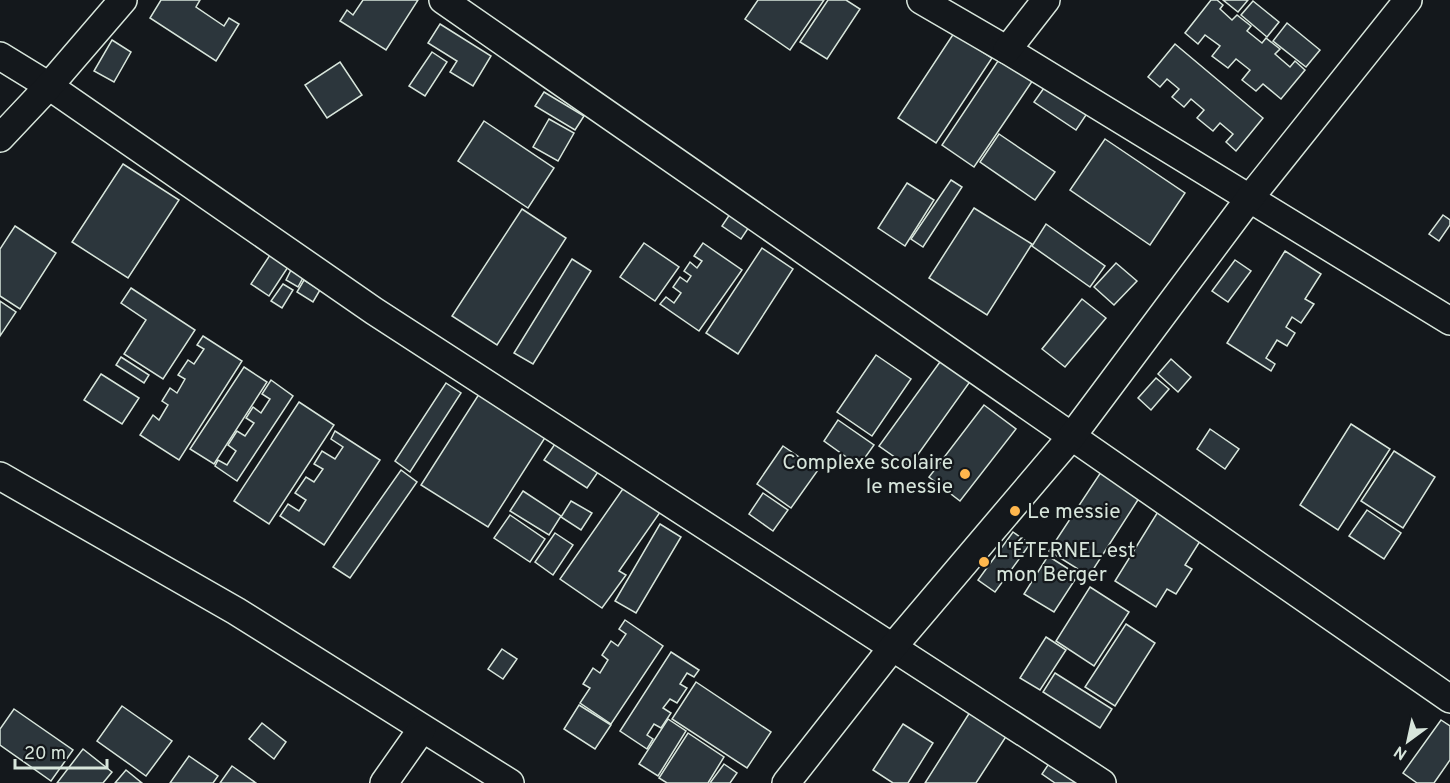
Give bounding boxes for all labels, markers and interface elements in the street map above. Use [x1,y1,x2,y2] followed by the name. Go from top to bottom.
[782,450,953,501] place label: Complexe scolaire le messie
[958,467,972,481] marker: Complexe scolaire le messie
[1027,499,1121,526] place label: Le messie
[1008,504,1022,518] marker: Le messie
[996,537,1136,589] place label: L'ÉTERNEL est mon Berger
[977,555,991,569] marker: L'ÉTERNEL est mon Berger
[1378,711,1438,771] north arrow
[15,732,106,770] scale bar
[1391,740,1411,763] text: N
[24,743,66,766] text: 20 m

